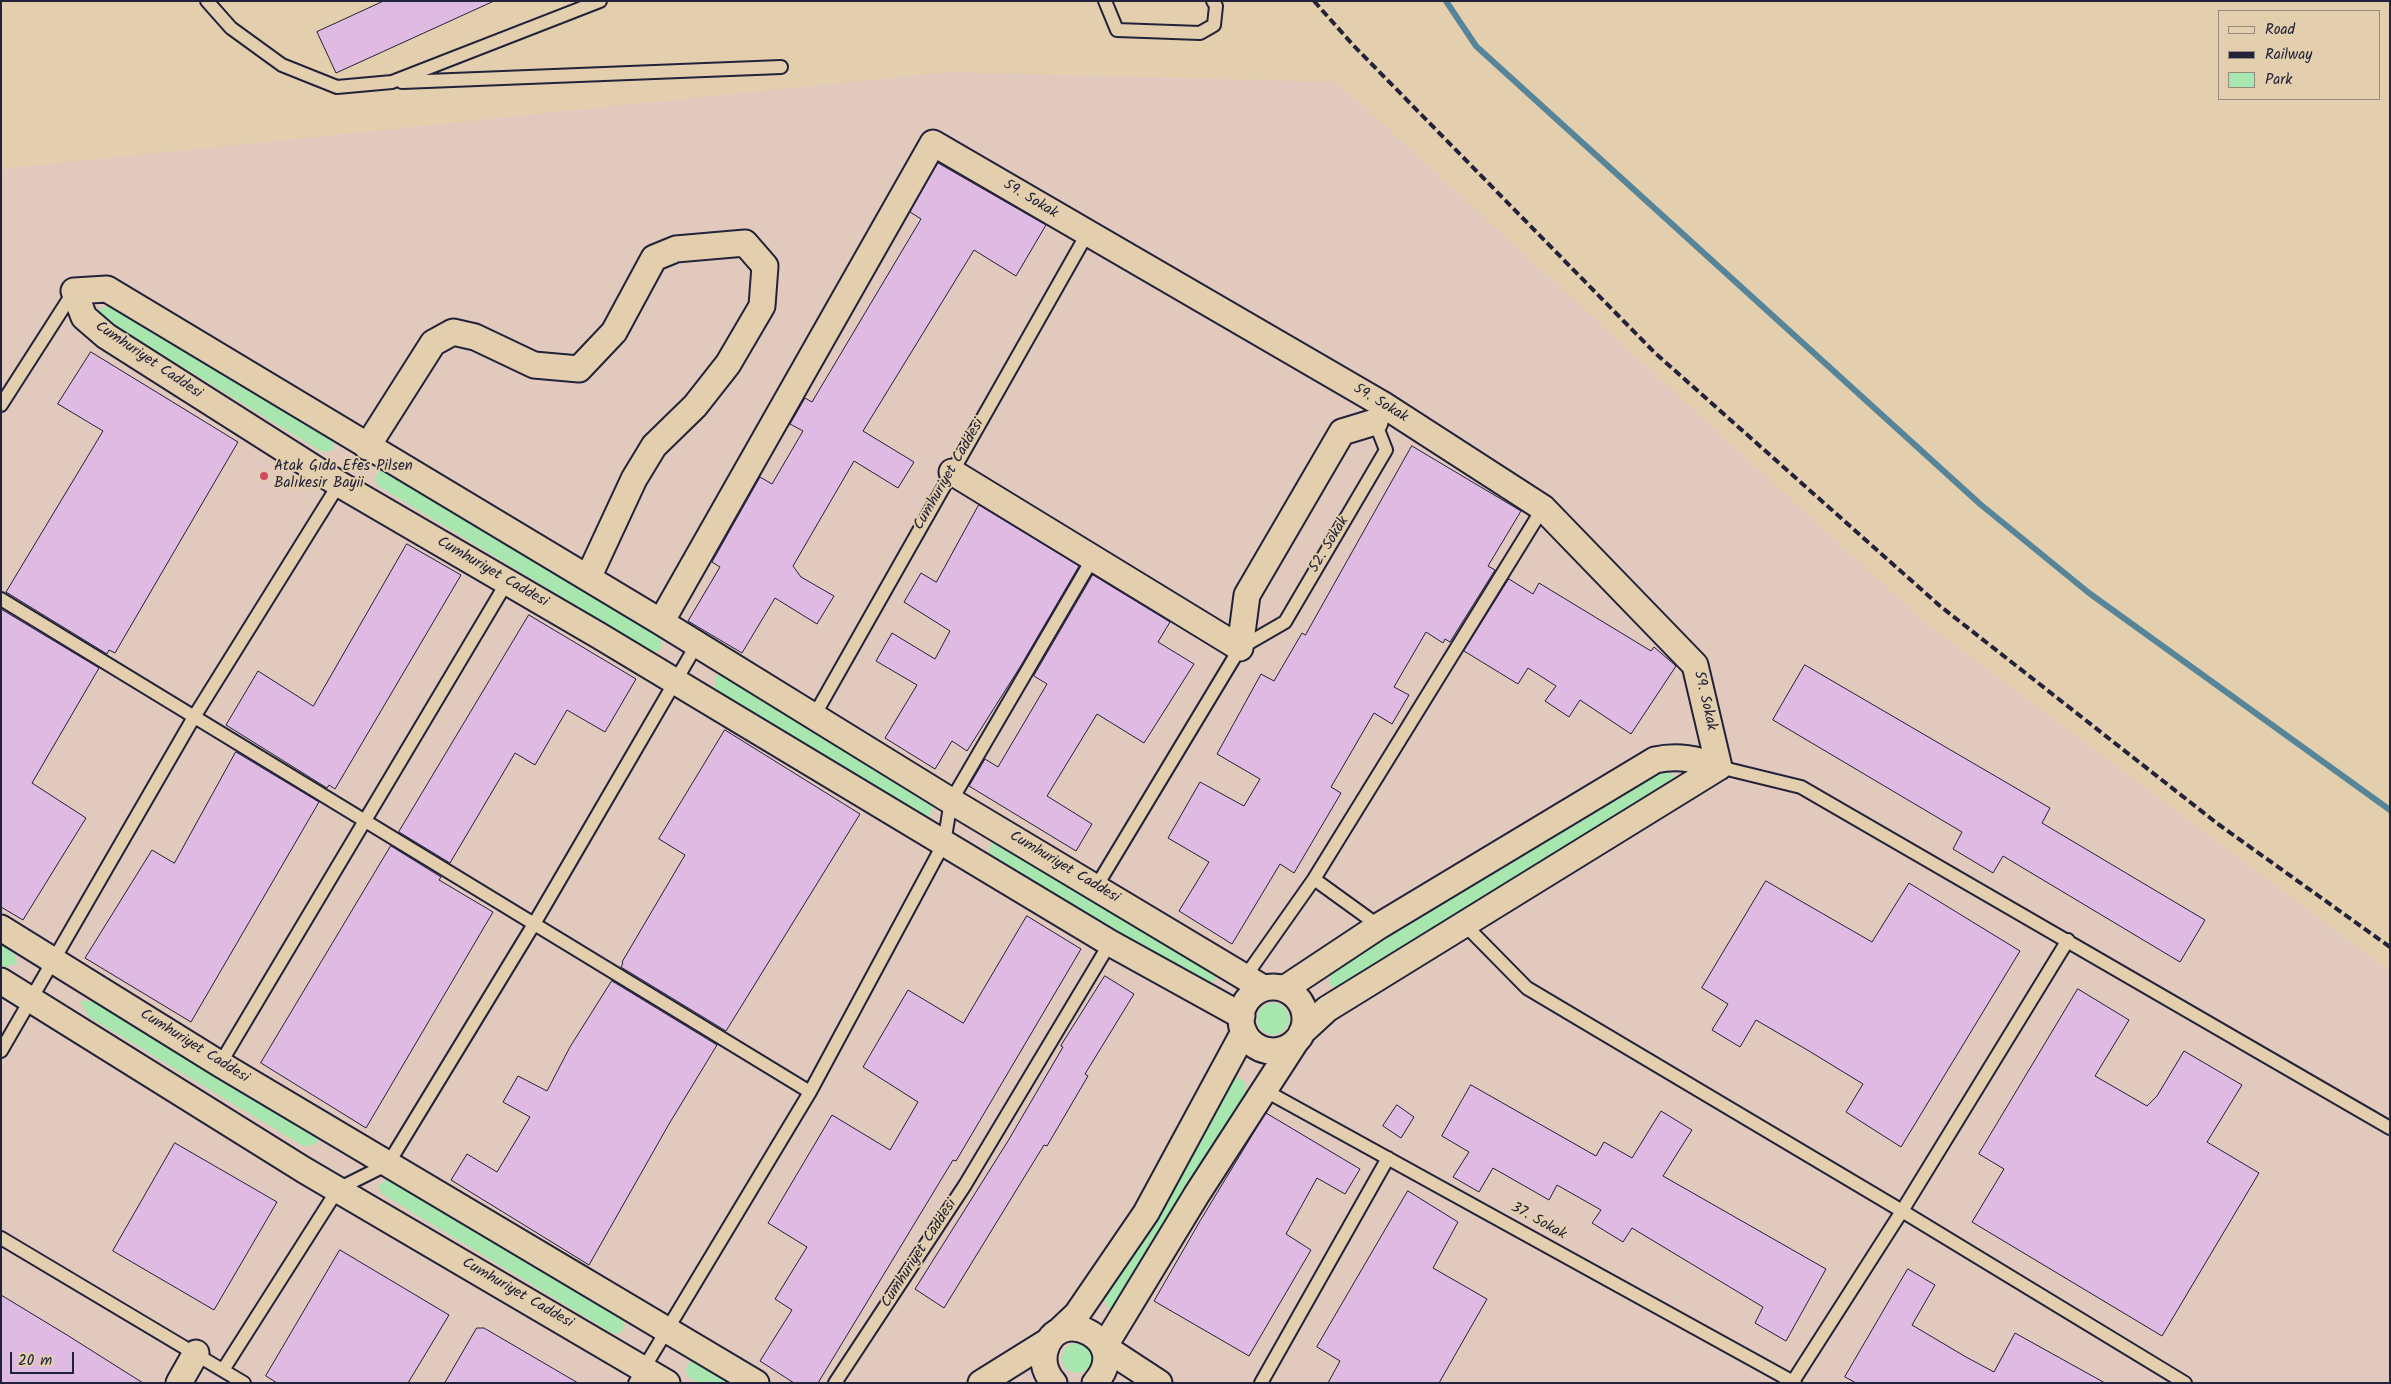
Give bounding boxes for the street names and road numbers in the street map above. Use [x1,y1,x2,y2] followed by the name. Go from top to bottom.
[999,177,1061,223] street label: 59. Sokak
[91,319,205,403] street label: Cumhuriyet Caddesi
[1349,381,1411,427] street label: 59. Sokak
[911,416,989,534] street label: Cumhuriyet Caddesi
[1306,514,1354,576] street label: 52. Sokak
[433,534,551,612] street label: Cumhuriyet Caddesi
[1688,669,1720,733] street label: 59. Sokak
[1006,828,1122,908] street label: Cumhuriyet Caddesi
[136,1006,252,1088] street label: Cumhuriyet Caddesi
[878,1197,962,1311] street label: Cumhuriyet Caddesi
[1507,1199,1569,1245] street label: 37. Sokak
[458,1255,576,1333] street label: Cumhuriyet Caddesi

